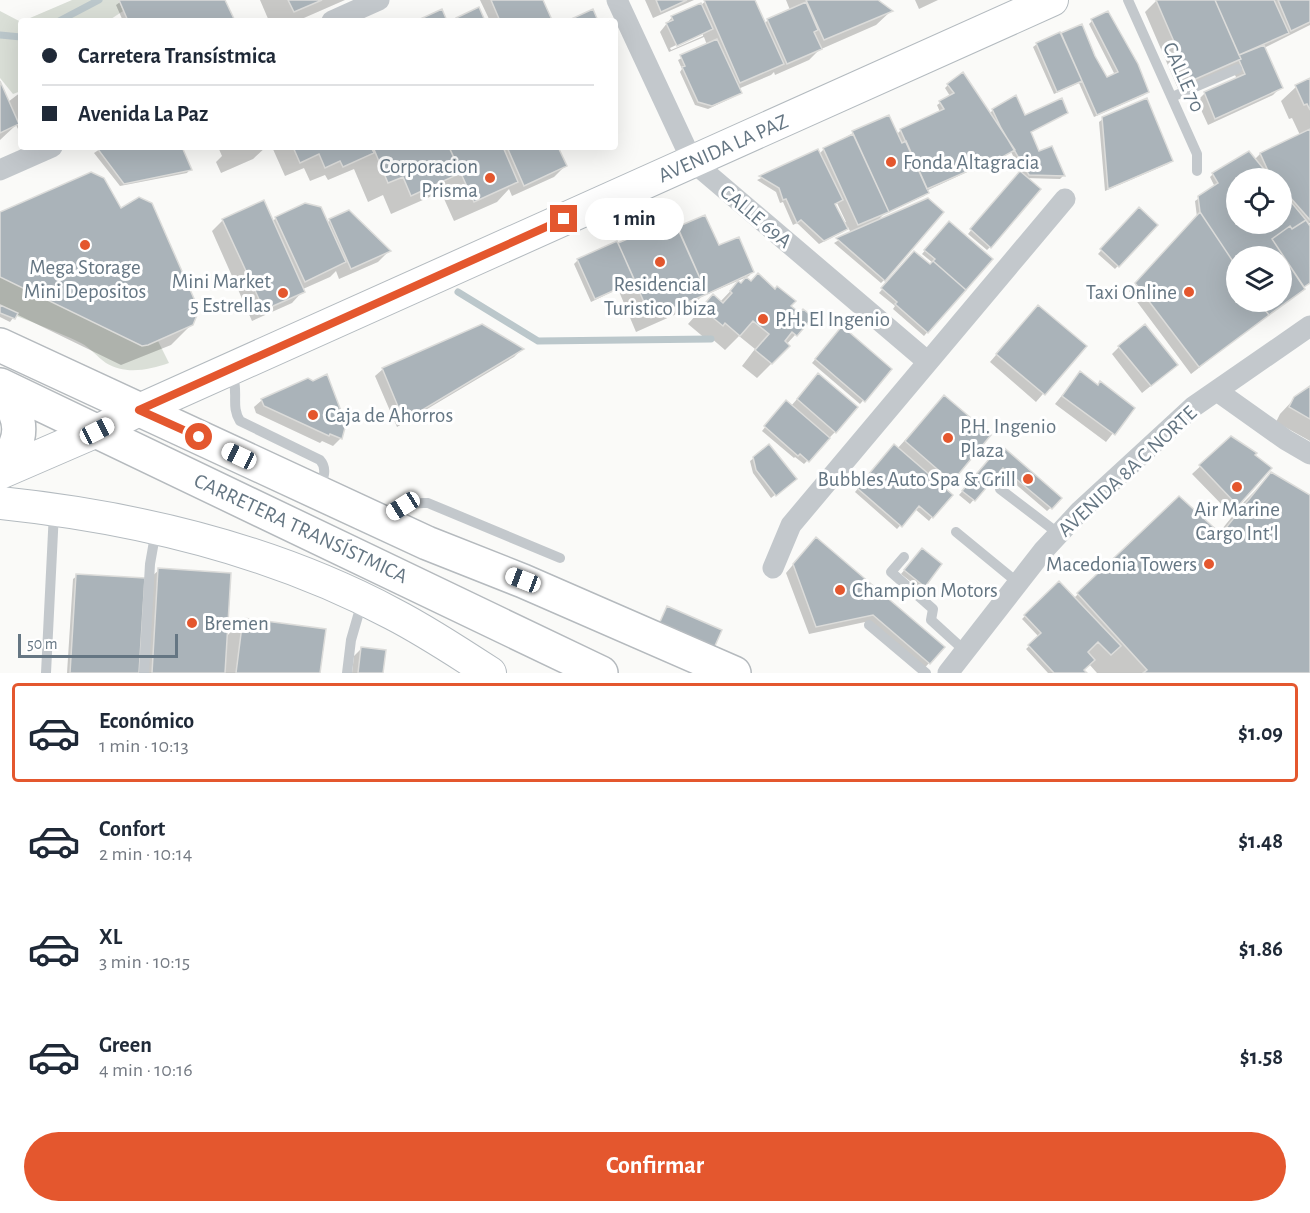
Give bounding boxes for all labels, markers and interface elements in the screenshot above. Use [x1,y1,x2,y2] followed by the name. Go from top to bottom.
[1159,39,1208,115] street label: CALLE 70
[78,45,276,67] text: Carretera Transístmica
[78,103,208,125] text: Avenida La Paz
[655,110,791,187] street label: AVENIDA LA PAZ
[903,152,1040,173] place label: Fonda Altagracia
[884,155,898,169] marker: Fonda Altagracia
[379,156,478,201] place label: Corporacion Prisma
[1226,168,1292,312] map controls
[1226,168,1292,234] button: locate
[483,171,497,185] marker: Corporacion Prisma
[716,181,795,252] street label: CALLE 69A
[585,198,684,240] callout: 1 min
[550,205,577,232] route end
[613,209,656,229] text: 1 min
[78,238,92,252] marker: Mega Storage Mini Depositos
[1226,246,1292,312] button: layers
[653,255,667,269] marker: Residencial Turistico Ibiza
[24,257,146,302] place label: Mega Storage Mini Depositos
[172,271,271,316] place label: Mini Market 5 Estrellas
[604,274,716,319] place label: Residencial Turistico Ibiza
[1086,282,1177,303] place label: Taxi Online
[1182,285,1196,299] marker: Taxi Online
[276,286,290,300] marker: Mini Market 5 Estrellas
[775,309,890,330] place label: P.H. El Ingenio
[756,312,770,326] marker: P.H. El Ingenio
[1054,402,1201,541] street label: AVENIDA 8A C NORTE
[325,405,453,426] place label: Caja de Ahorros
[306,408,320,422] marker: Caja de Ahorros
[77,415,117,447] car
[960,416,1056,461] place label: P.H. Ingenio Plaza
[185,423,212,450] route start
[941,431,955,445] marker: P.H. Ingenio Plaza
[219,440,259,472] car
[191,468,412,587] street label: CARRETERA TRANSÍSTMICA
[817,469,1016,490] place label: Bubbles Auto Spa & Grill
[1021,472,1035,486] marker: Bubbles Auto Spa & Grill
[1230,480,1244,494] marker: Air Marine Cargo Int'l
[383,489,423,523] car
[1194,499,1280,544] place label: Air Marine Cargo Int'l
[1046,554,1197,575] place label: Macedonia Towers
[1202,557,1216,571] marker: Macedonia Towers
[503,565,543,595] car
[852,580,998,601] place label: Champion Motors
[833,583,847,597] marker: Champion Motors
[204,613,269,634] place label: Bremen
[185,616,199,630] marker: Bremen
[18,631,178,658] scale bar
[27,636,58,652] text: 50 m
[27,706,81,760] icon: car
[99,710,194,732] text: Económico
[1238,722,1283,744] text: $1.09
[99,736,189,756] text: 1 min · 10:13
[27,814,81,868] icon: car
[99,818,165,840] text: Confort
[1238,830,1283,852] text: $1.48
[99,844,192,864] text: 2 min · 10:14
[27,922,81,976] icon: car
[99,926,122,948] text: XL
[1239,938,1283,960] text: $1.86
[99,952,190,972] text: 3 min · 10:15
[27,1030,81,1084] icon: car
[99,1034,152,1056] text: Green
[1240,1046,1283,1068] text: $1.58
[99,1060,193,1080] text: 4 min · 10:16
[24,1132,1286,1201] button: Confirmar

